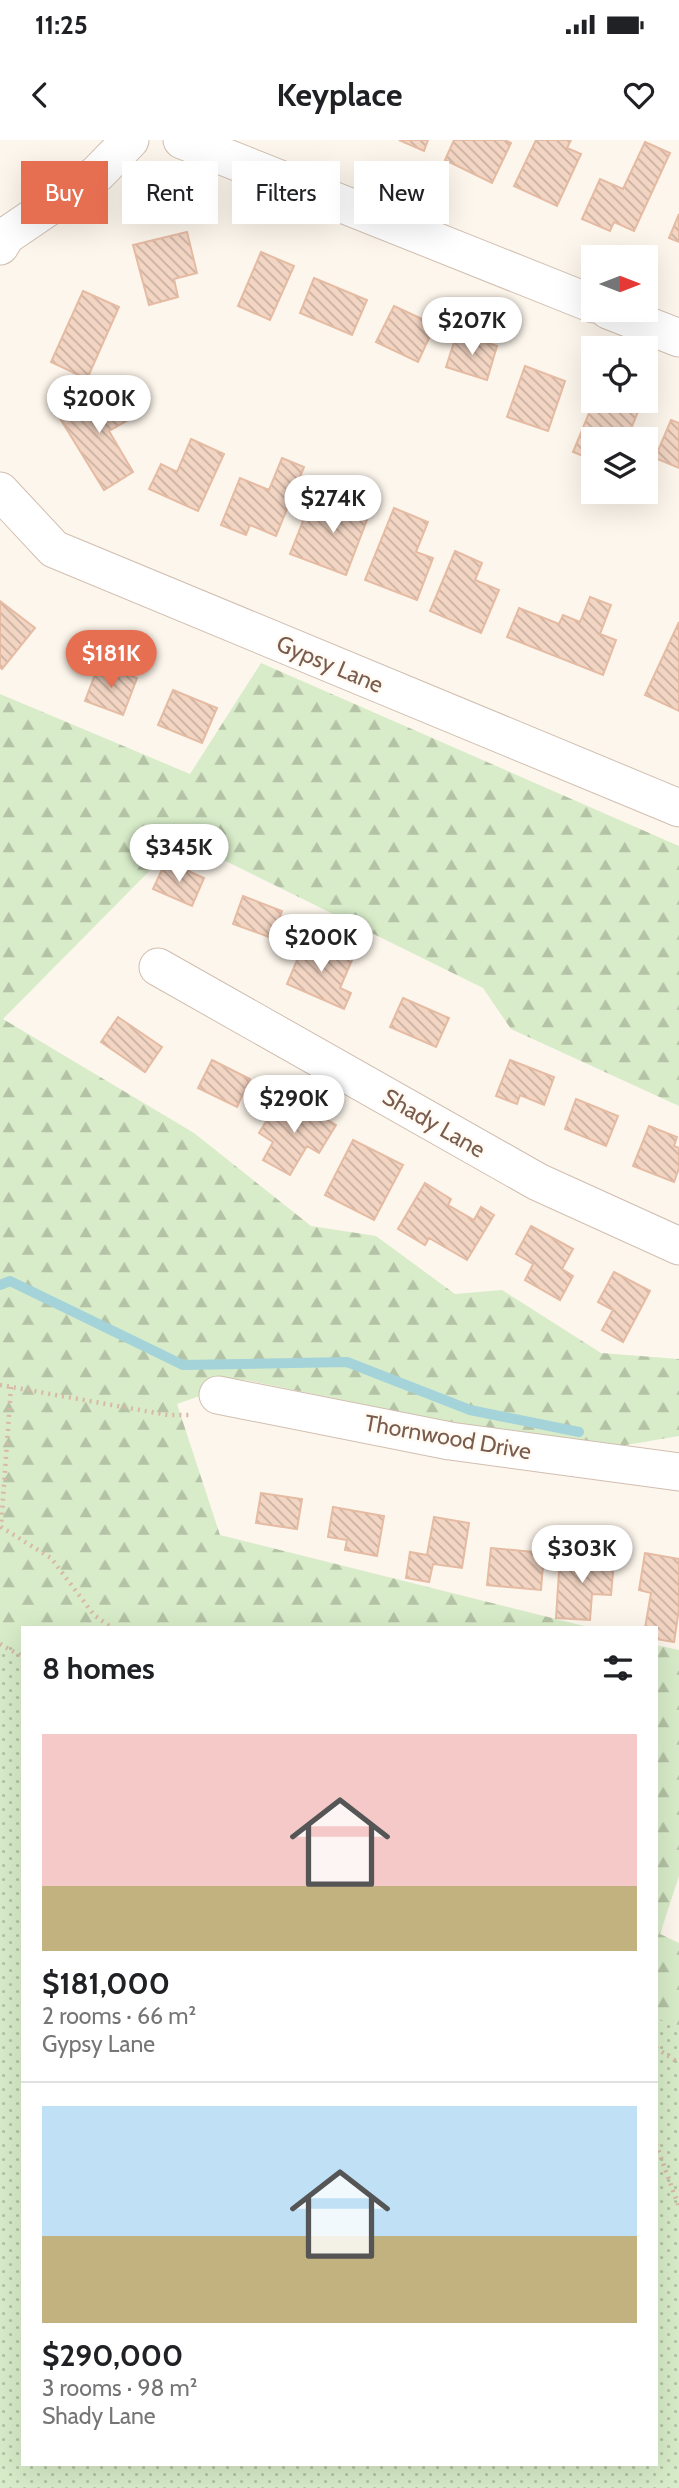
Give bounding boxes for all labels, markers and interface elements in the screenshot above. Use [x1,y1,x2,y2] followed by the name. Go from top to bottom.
[35,9,88,41] text: 11:25
[277,75,402,114] text: Keyplace
[21,76,59,114] icon: back
[620,76,658,114] icon: heart
[21,161,108,224] chip: Buy
[122,161,218,224] chip: Rent
[232,161,340,224] chip: Filters
[354,161,449,224] chip: New
[581,245,658,322] north arrow
[581,245,658,504] map controls
[423,298,521,357] pin: $207K
[438,306,506,334] text: $207K
[581,336,658,413] button: locate
[50,376,148,435] pin: $200K
[63,384,135,412] text: $200K
[581,427,658,504] button: layers
[284,476,382,535] pin: $274K
[300,484,366,512] text: $274K
[272,629,388,699] street label: Gypsy Lane
[62,630,160,690] pin: $181K
[82,639,140,667] text: $181K
[130,824,228,884] pin: $345K
[146,833,212,861] text: $345K
[272,914,370,974] pin: $200K
[285,923,357,951] text: $200K
[245,1076,343,1135] pin: $290K
[378,1082,490,1164] street label: Shady Lane
[259,1084,329,1112] text: $290K
[363,1409,534,1465] street label: Thornwood Drive
[533,1526,631,1585] pin: $303K
[548,1534,616,1562] text: $303K
[599,1649,637,1687] icon: filters
[42,1650,155,1687] text: 8 homes
[277,1779,403,1905] icon: home
[42,1965,170,2002] text: $181,000
[42,2002,196,2030] text: 2 rooms · 66 m²
[42,2030,155,2058] text: Gypsy Lane
[277,2151,403,2277] icon: home
[42,2337,183,2374] text: $290,000
[42,2374,197,2402] text: 3 rooms · 98 m²
[42,2402,156,2430] text: Shady Lane

